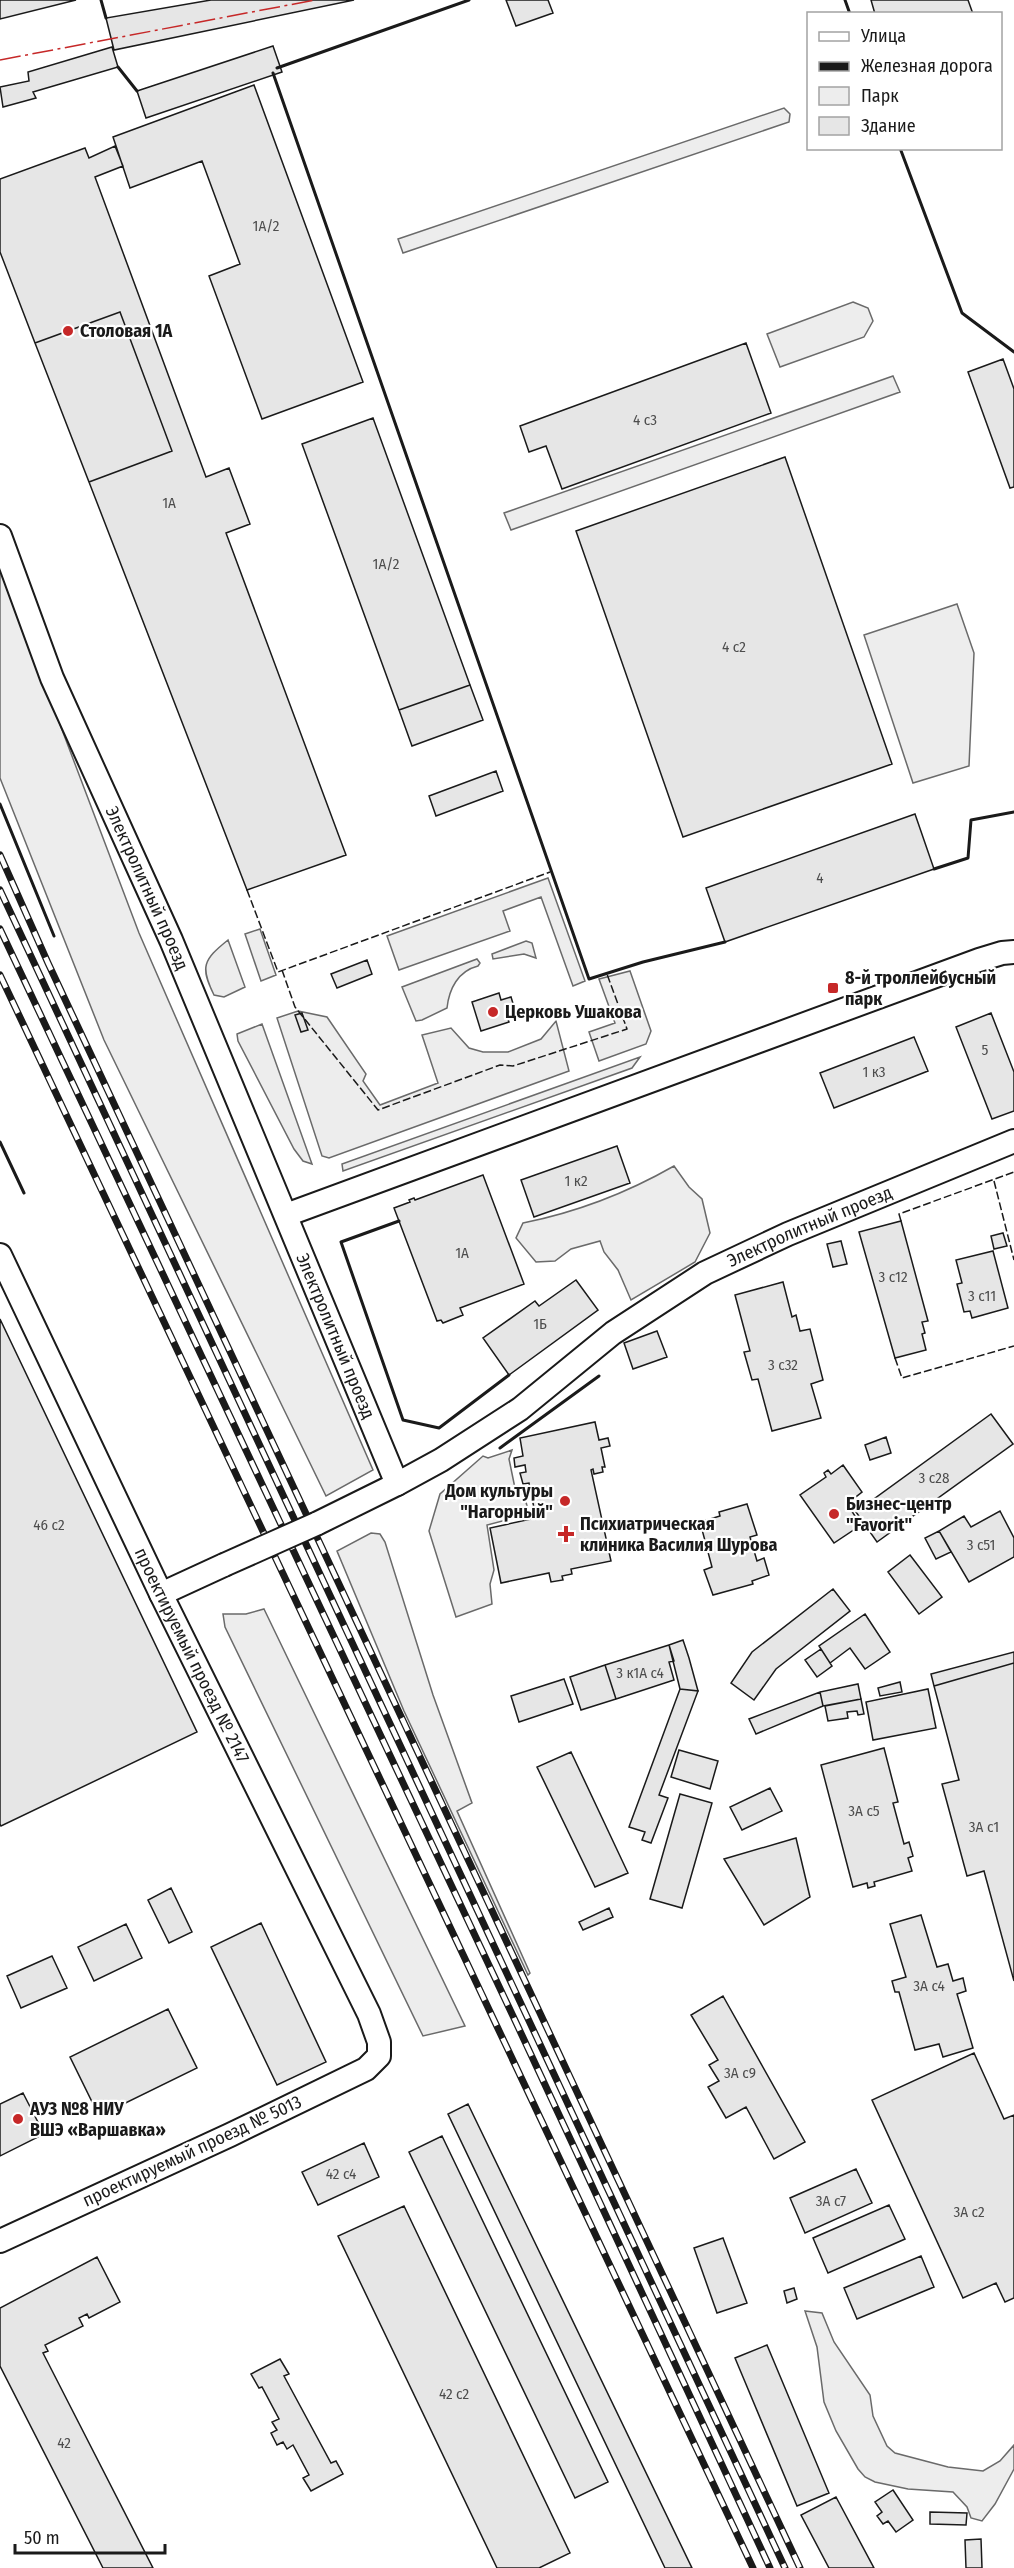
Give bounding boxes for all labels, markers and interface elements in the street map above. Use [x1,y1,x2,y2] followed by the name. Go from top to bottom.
[807,12,1002,150] legend
[860,25,906,47] text: Улица
[861,55,993,77] text: Железная дорога
[861,85,899,107] text: Парк
[861,115,916,137] text: Здание
[253,217,280,235] house number: 1А/2
[80,320,173,342] place label: Столовая 1А
[61,324,75,338] marker: Столовая 1А
[633,411,657,429] house number: 4 с3
[162,494,176,512] house number: 1А
[373,555,400,573] house number: 1А/2
[722,638,746,656] house number: 4 с2
[101,803,193,973] street label: Электролитный проезд
[816,869,824,887] house number: 4
[845,967,996,1010] place label: 8-й троллейбусный парк
[826,981,840,995] marker: 8-й троллейбусный парк
[505,1001,642,1023] place label: Церковь Ушакова
[486,1005,500,1019] marker: Церковь Ушакова
[982,1041,989,1059] house number: 5
[862,1063,886,1081] house number: 1 к3
[564,1172,588,1190] house number: 1 к2
[724,1181,895,1272] street label: Электролитный проезд
[455,1244,469,1262] house number: 1А
[291,1250,380,1422] street label: Электролитный проезд
[879,1268,908,1286] house number: 3 с12
[968,1287,996,1305] house number: 3 с11
[533,1315,547,1333] house number: 1Б
[768,1356,798,1374] house number: 3 с32
[919,1469,949,1487] house number: 3 с28
[444,1480,553,1523] place label: Дом культуры "Нагорный"
[846,1493,952,1536] place label: Бизнес-центр "Favorit"
[558,1494,572,1508] marker: Дом культуры "Нагорный"
[827,1507,841,1521] marker: Бизнес-центр "Favorit"
[580,1513,777,1556] place label: Психиатрическая клиника Василия Шурова
[33,1516,65,1534] house number: 46 с2
[557,1525,575,1543] marker: Психиатрическая клиника Василия Шурова
[967,1536,995,1554] house number: 3 с51
[130,1544,254,1767] street label: проектируемый проезд № 2147
[616,1664,664,1682] house number: 3 к1А с4
[848,1802,880,1820] house number: 3А с5
[969,1818,999,1836] house number: 3А с1
[913,1977,945,1995] house number: 3А с4
[724,2064,756,2082] house number: 3А с9
[79,2091,305,2211] street label: проектируемый проезд № 5013
[29,2098,166,2141] place label: АУЗ №8 НИУ ВШЭ «Варшавка»
[11,2112,25,2126] marker: АУЗ №8 НИУ ВШЭ «Варшавка»
[326,2165,356,2183] house number: 42 с4
[816,2192,846,2210] house number: 3А с7
[953,2203,985,2221] house number: 3А с2
[439,2385,470,2403] house number: 42 с2
[57,2434,71,2452] house number: 42
[15,2517,165,2555] scale bar
[24,2527,60,2549] text: 50 m

